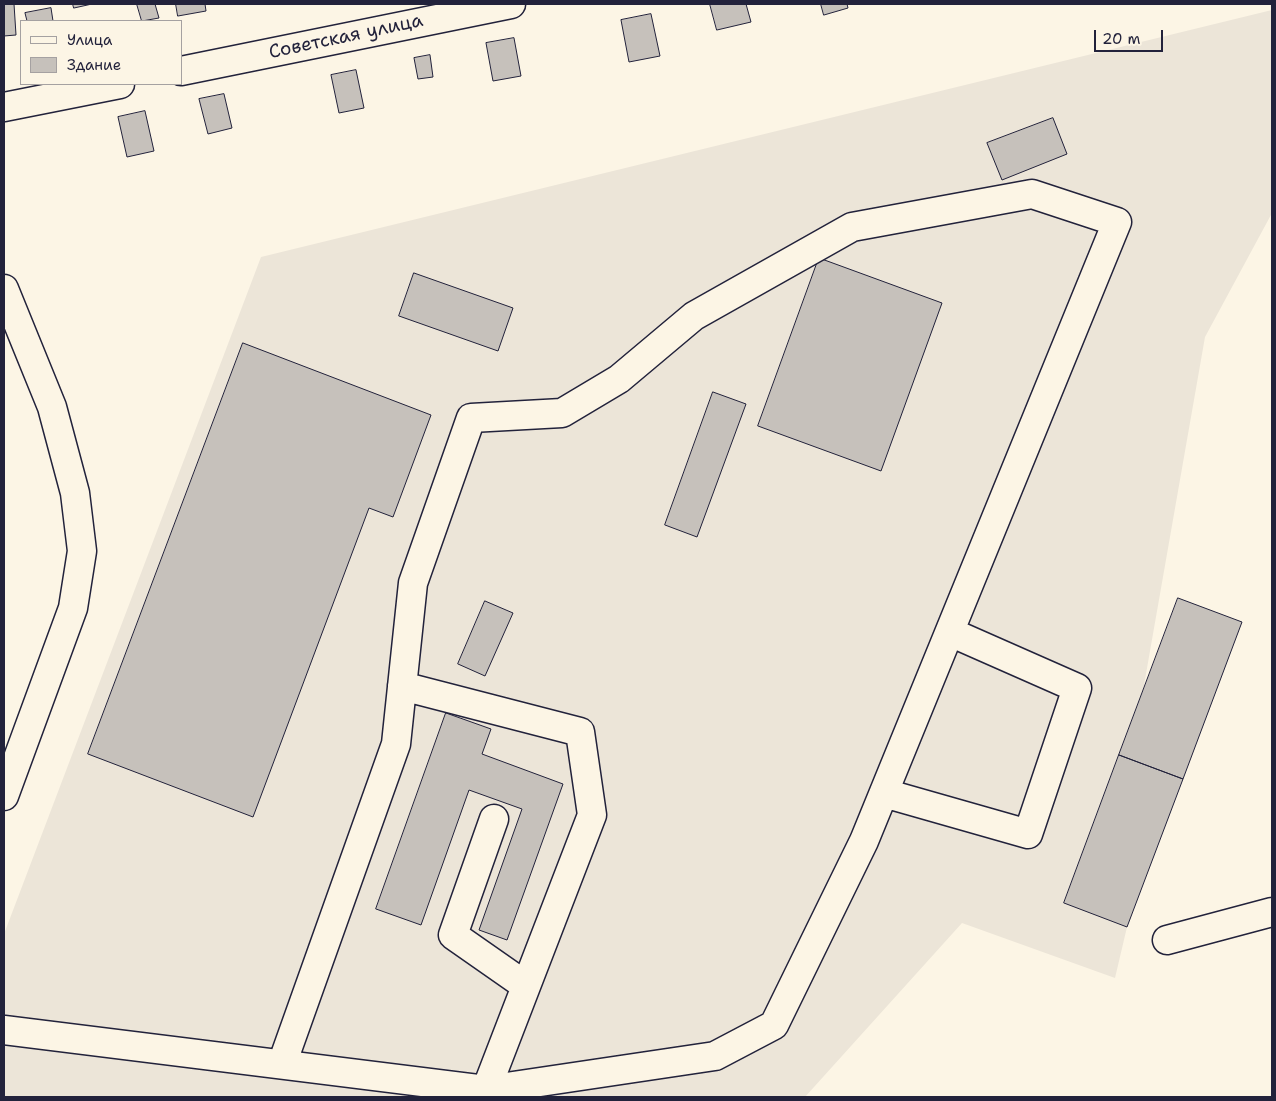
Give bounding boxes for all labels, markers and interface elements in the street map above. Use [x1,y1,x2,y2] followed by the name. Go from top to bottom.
[267,10,425,64] street label: Советская улица
[20,20,182,85] legend
[1096,20,1165,52] scale bar
[1102,29,1141,49] text: 20 m
[67,30,112,50] text: Улица
[67,55,121,75] text: Здание

